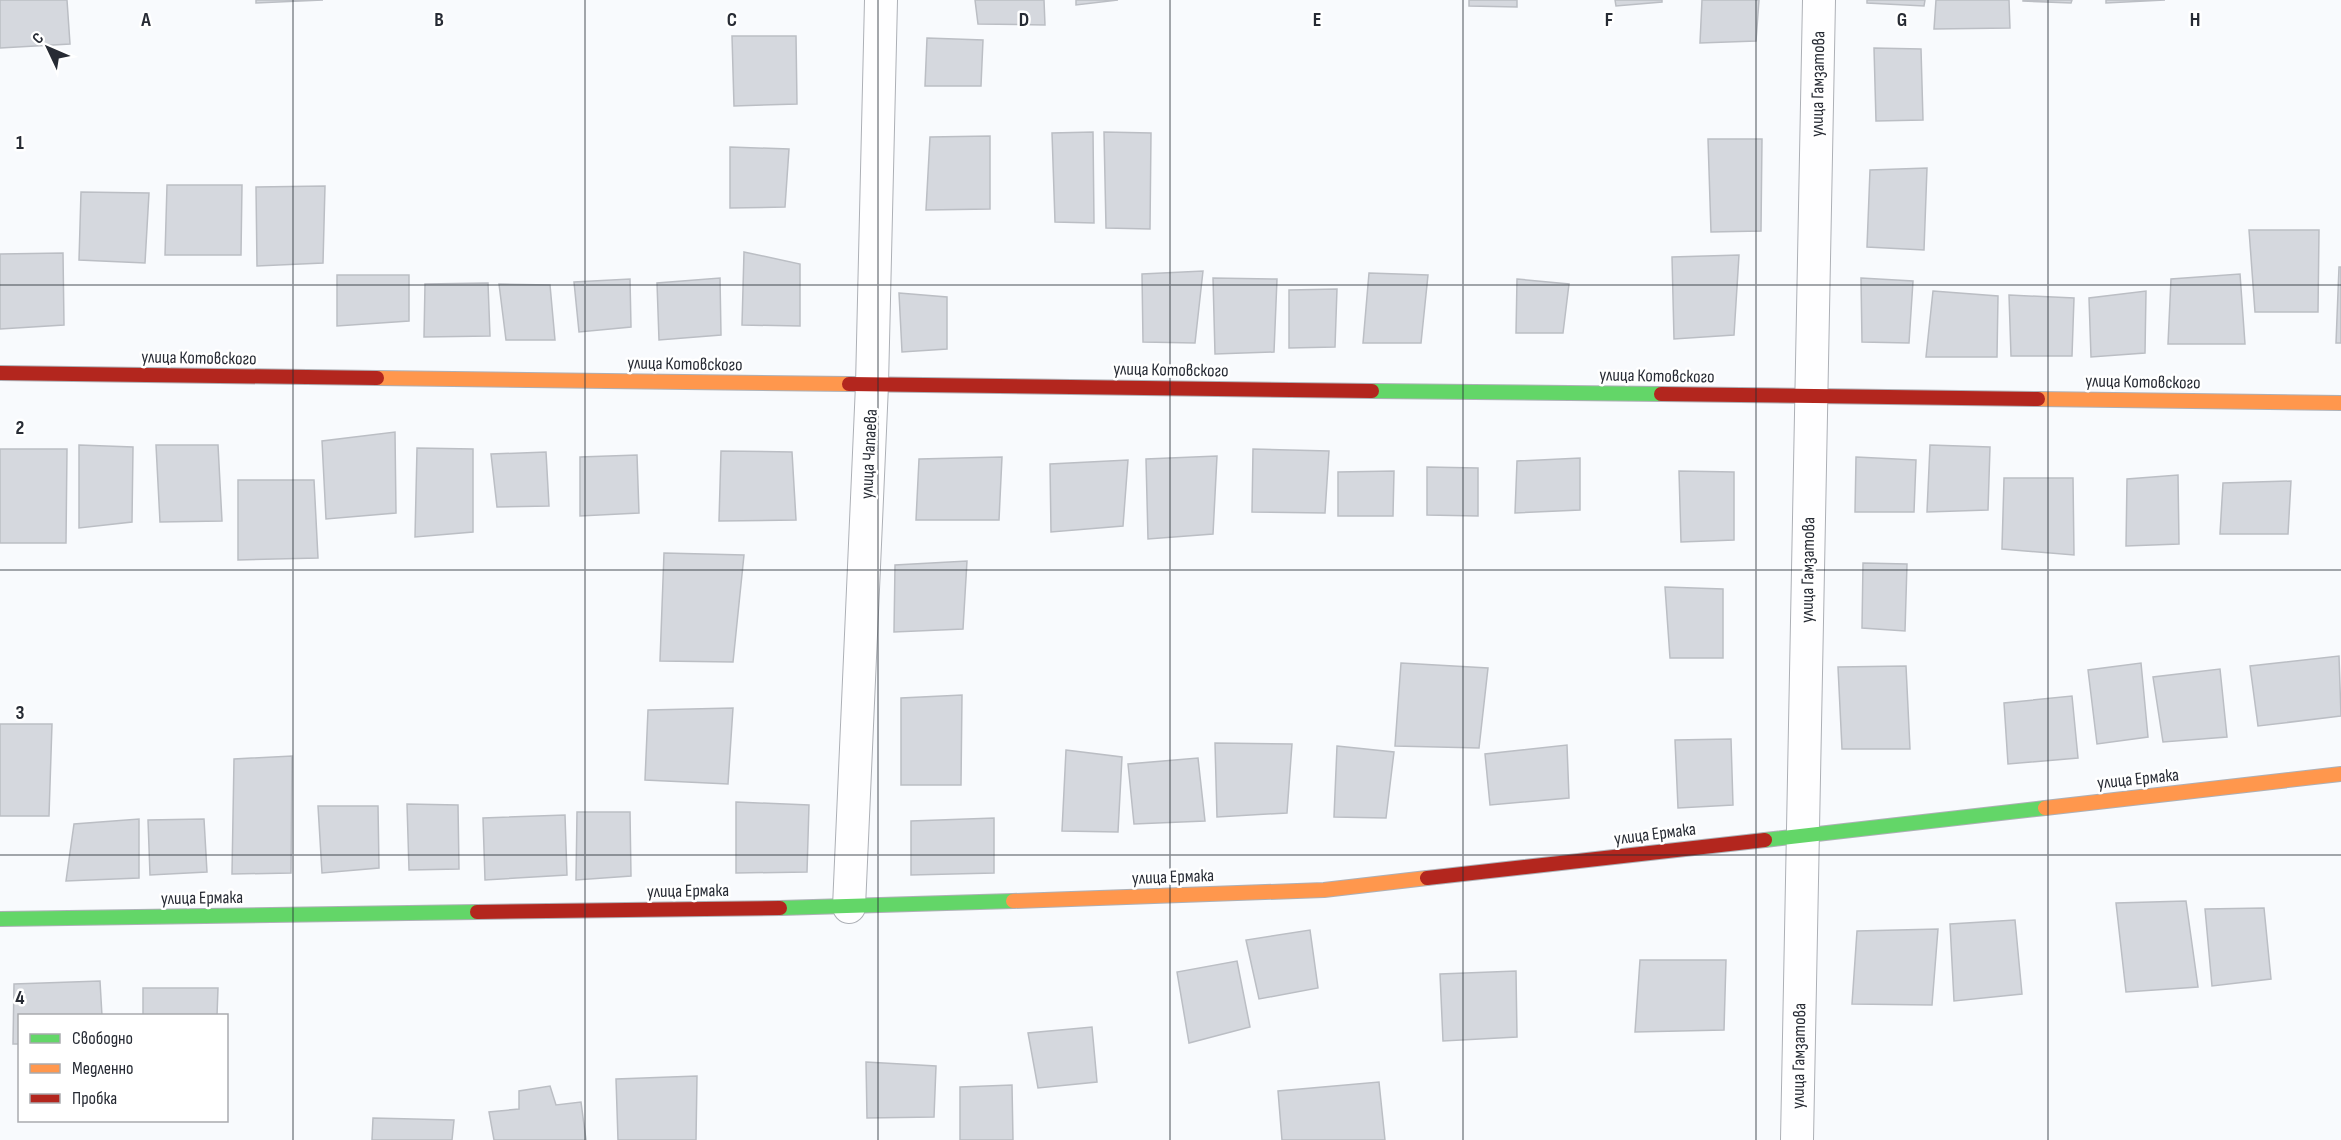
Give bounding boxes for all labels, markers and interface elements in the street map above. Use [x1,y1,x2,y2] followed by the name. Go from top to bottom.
[140,8,151,32] text: A
[434,8,444,32] text: B
[727,8,737,32] text: C
[1019,8,1029,32] text: D
[1313,8,1321,32] text: E
[1605,8,1613,32] text: F
[1897,8,1907,32] text: G
[2190,8,2200,32] text: H
[18,18,78,78] north arrow
[29,29,48,48] text: С
[1807,31,1829,137] street label: улица Гамзатова
[16,131,24,155] text: 1
[141,346,257,370] street label: улица Котовского
[627,352,743,376] street label: улица Котовского
[1113,358,1229,382] street label: улица Котовского
[1599,364,1715,388] street label: улица Котовского
[2085,370,2201,394] street label: улица Котовского
[856,408,882,499] street label: улица Чапаева
[16,416,24,440] text: 2
[1797,517,1819,623] street label: улица Гамзатова
[16,701,25,725] text: 3
[2096,764,2180,794] street label: улица Ермака
[1613,819,1697,849] street label: улица Ермака
[1132,865,1215,889] street label: улица Ермака
[647,880,729,902] street label: улица Ермака
[161,887,243,909] street label: улица Ермака
[15,986,25,1010] text: 4
[1788,1003,1810,1109] street label: улица Гамзатова
[18,1014,228,1122] legend
[72,1028,133,1049] text: Свободно
[72,1058,134,1079] text: Медленно
[72,1088,117,1109] text: Пробка

